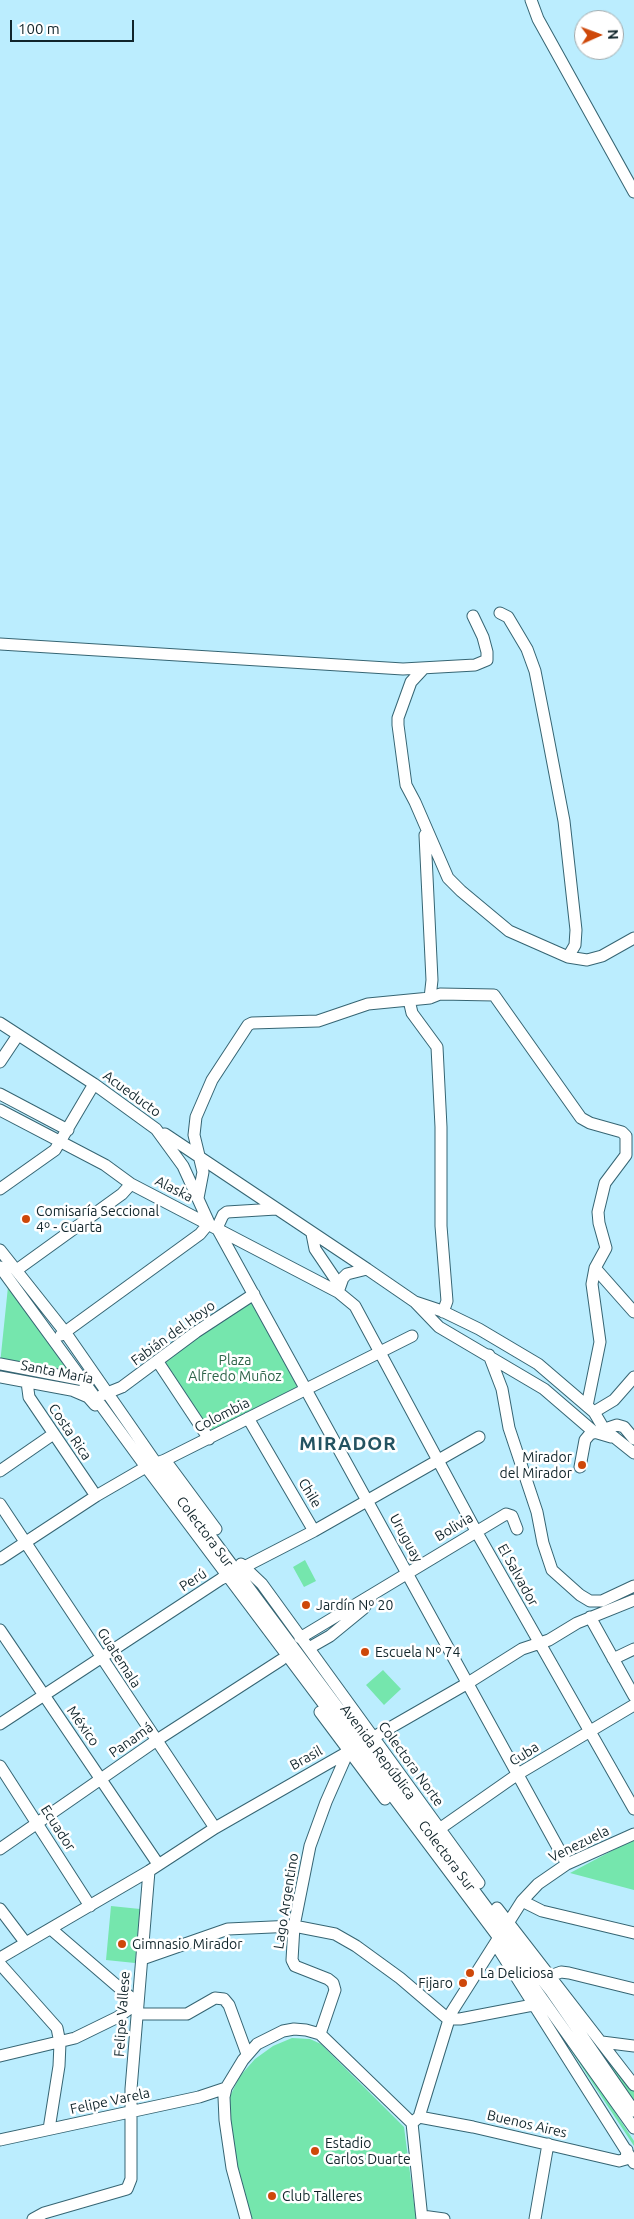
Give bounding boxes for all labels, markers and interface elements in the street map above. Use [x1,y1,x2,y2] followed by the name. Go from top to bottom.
[12,10,136,42] scale bar
[574,10,624,60] north arrow
[18,20,60,37] text: 100 m
[605,29,621,40] text: N
[100,1067,164,1121] street label: Acueducto
[152,1172,196,1206] street label: Alaska
[36,1203,159,1236] place label: Comisaría Seccional 4º - Cuarta
[20,1213,32,1225] marker: Comisaría Seccional 4º - Cuarta
[128,1297,218,1369] street label: Fabián del Hoyo
[188,1352,282,1384] park label: Plaza Alfredo Muñoz
[19,1357,95,1387] street label: Santa María
[192,1394,252,1436] street label: Colombia
[45,1401,95,1463] street label: Costa Rica
[298,1433,398,1455] district label: MIRADOR
[499,1449,572,1481] place label: Mirador del Mirador
[576,1459,588,1471] marker: Mirador del Mirador
[295,1475,325,1511] street label: Chile
[173,1493,237,1571] street label: Colectora Sur
[432,1509,476,1545] street label: Bolivia
[386,1511,426,1565] street label: Uruguay
[494,1541,542,1609] street label: El Salvador
[176,1565,210,1595] street label: Perú
[316,1597,393,1613] place label: Jardín Nº 20
[300,1599,312,1611] marker: Jardín Nº 20
[93,1625,145,1691] street label: Guatemala
[375,1644,460,1660] place label: Escuela Nº 74
[359,1646,371,1658] marker: Escuela Nº 74
[337,1701,419,1803] street label: Avenida República
[63,1703,103,1749] street label: México
[375,1718,447,1810] street label: Colectora Norte
[106,1719,156,1761] street label: Panamá
[506,1738,542,1770] street label: Cuba
[287,1742,325,1774] street label: Brasil
[37,1802,79,1854] street label: Ecuador
[415,1817,479,1895] street label: Colectora Sur
[546,1822,612,1866] street label: Venezuela
[270,1852,302,1950] street label: Lago Argentino
[132,1936,243,1952] place label: Gimnasio Mirador
[116,1938,128,1950] marker: Gimnasio Mirador
[480,1965,554,1981] place label: La Deliciosa
[464,1967,476,1979] marker: La Deliciosa
[111,1971,133,2057] street label: Felipe Vallese
[418,1975,453,1991] place label: Fijaro
[457,1977,469,1989] marker: Fijaro
[69,2084,151,2118] street label: Felipe Varela
[485,2107,569,2141] street label: Buenos Aires
[325,2135,411,2168] place label: Estadio Carlos Duarte
[309,2145,321,2157] marker: Estadio Carlos Duarte
[282,2188,362,2204] place label: Club Talleres
[266,2190,278,2202] marker: Club Talleres

